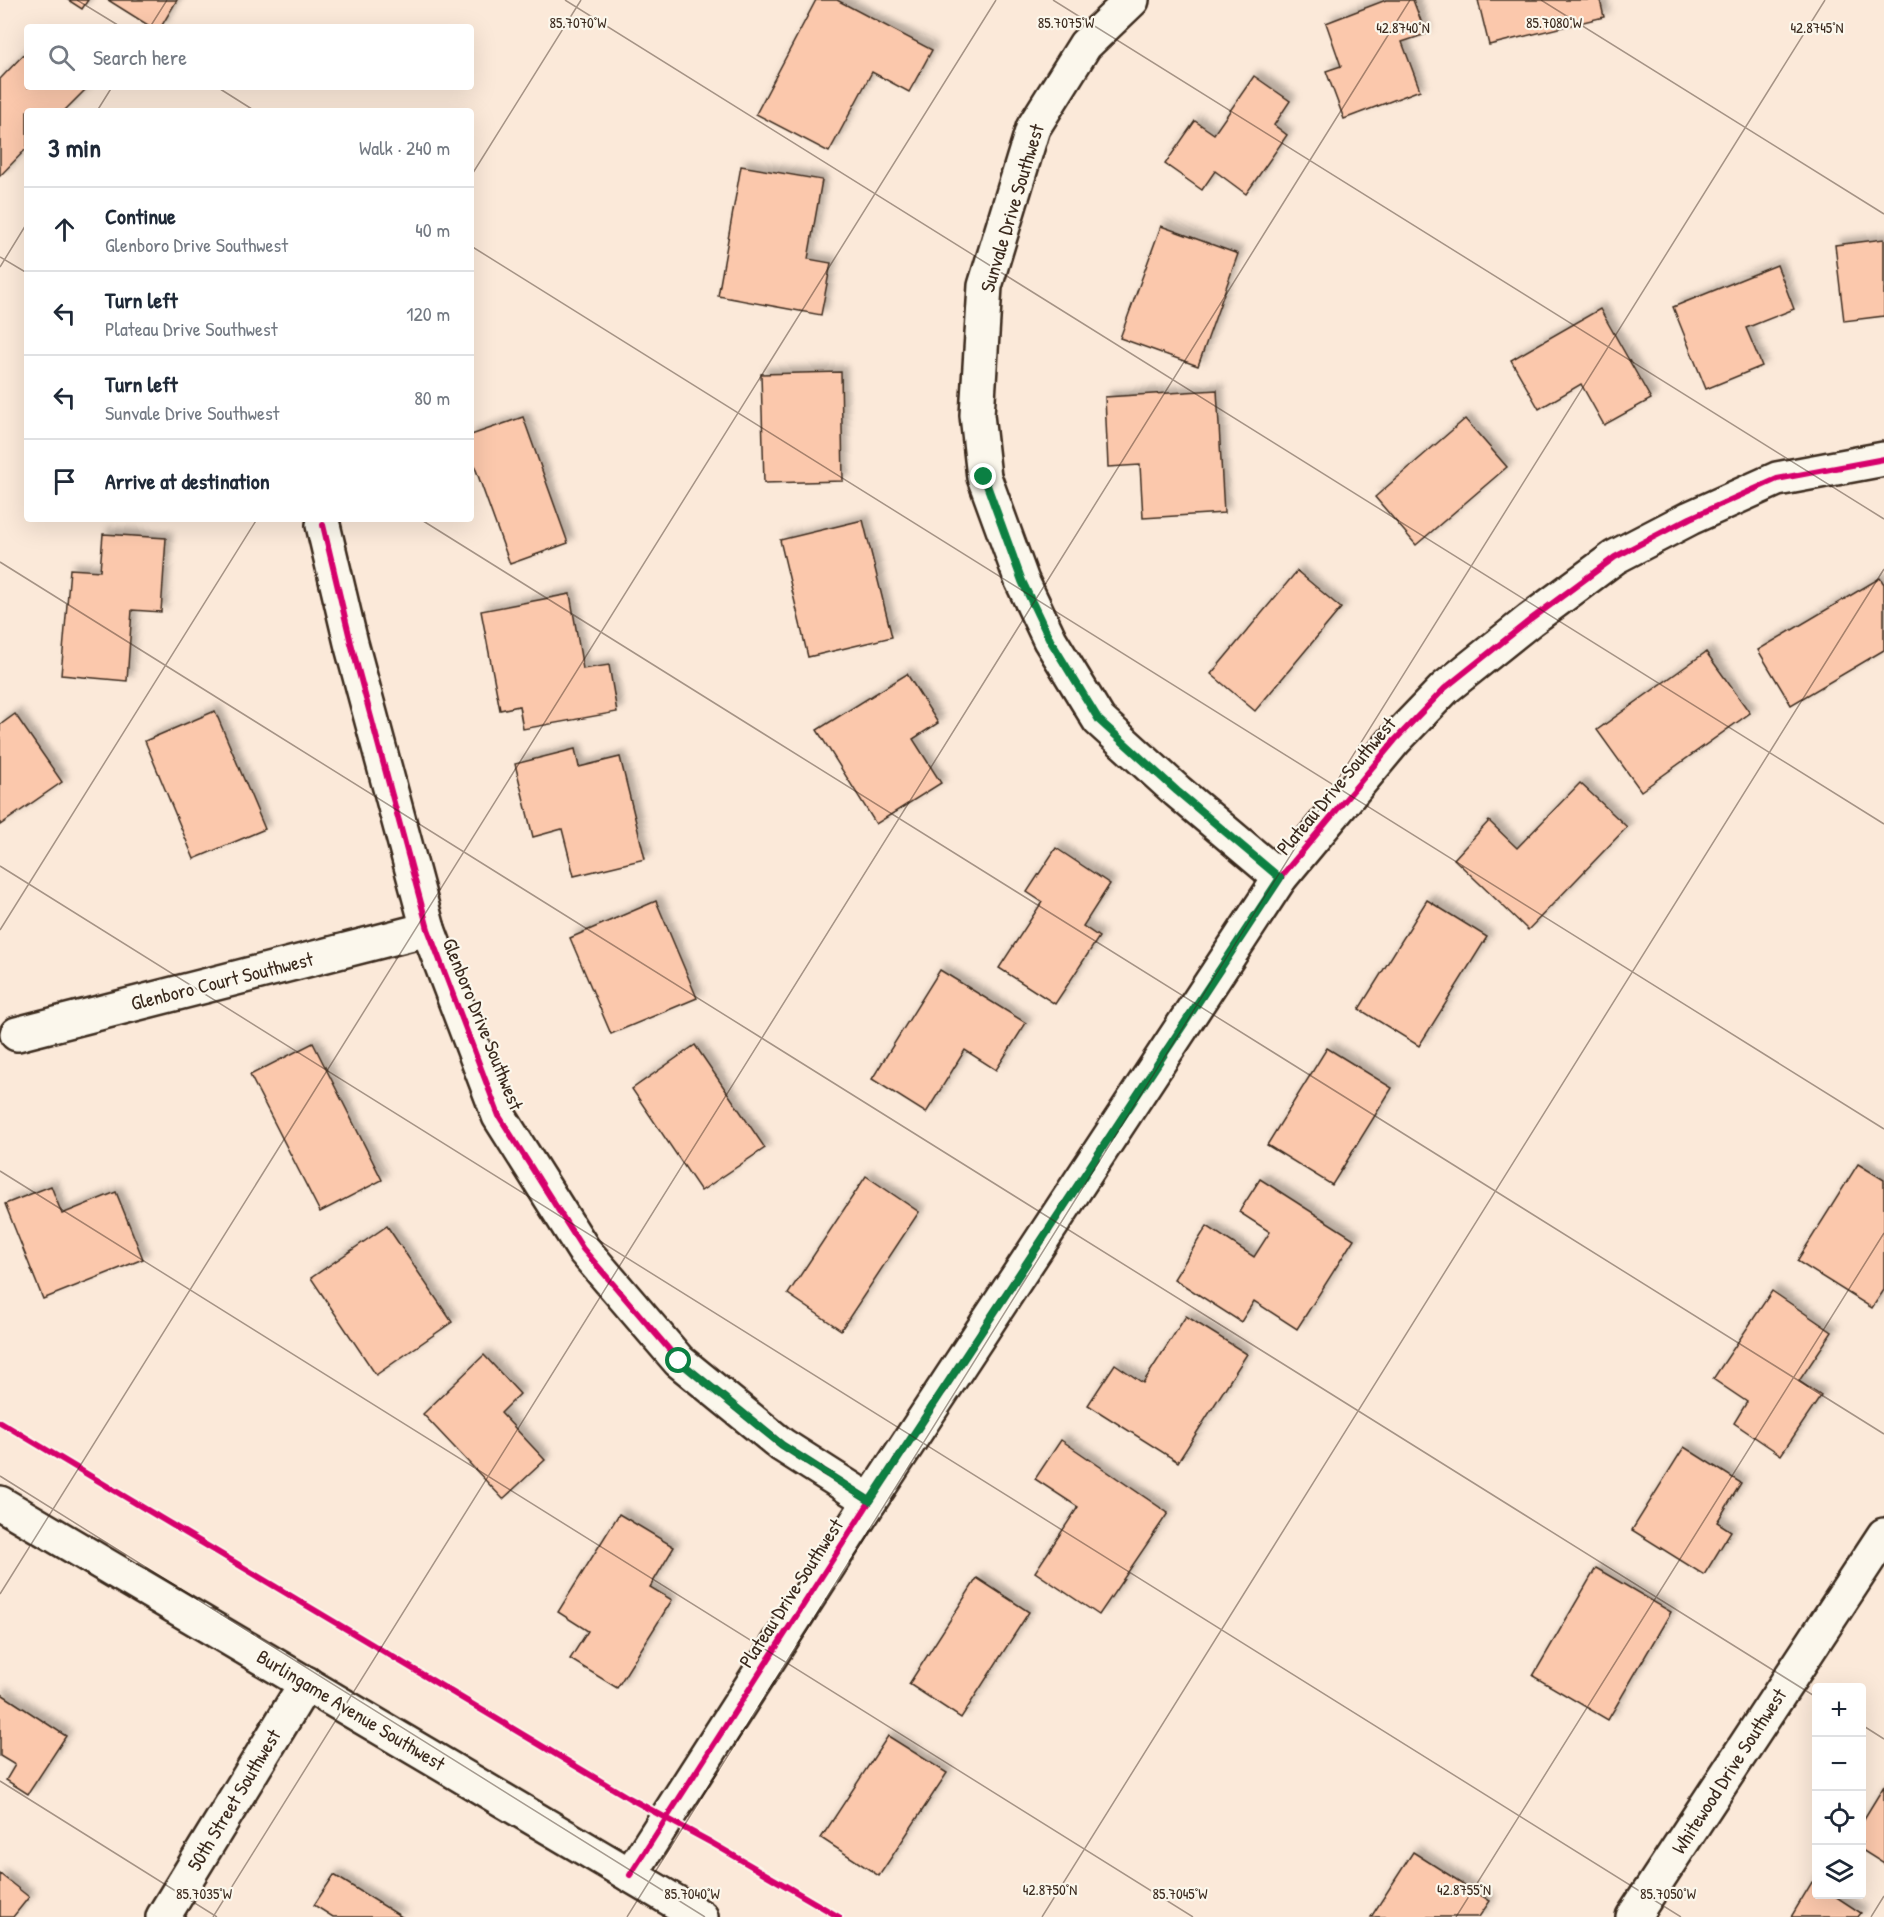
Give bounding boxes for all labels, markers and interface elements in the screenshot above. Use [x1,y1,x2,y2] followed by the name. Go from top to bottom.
[549,12,607,33] text: 85.7070°W
[1038,12,1095,33] text: 85.7075°W
[1526,12,1583,33] text: 85.7080°W
[1376,17,1430,38] text: 42.8740°N
[1790,17,1844,38] text: 42.8745°N
[24,24,474,90] search box
[45,41,78,74] icon: search
[93,42,187,72] text: Search here
[973,119,1050,295] street label: Sunvale Drive Southwest
[48,130,101,165] text: 3 min
[359,134,450,161] text: Walk · 240 m
[105,201,176,231] text: Continue
[48,213,81,246] icon: ahead
[415,216,450,243] text: 40 m
[105,231,288,258] text: Glenboro Drive Southwest
[105,285,178,315] text: Turn left
[48,297,81,330] icon: left
[406,300,450,327] text: 120 m
[105,315,278,342] text: Plateau Drive Southwest
[105,369,178,399] text: Turn left
[48,381,81,414] icon: left
[414,384,450,411] text: 80 m
[105,399,280,426] text: Sunvale Drive Southwest
[970,463,996,489] route end
[48,465,81,498] icon: arrive
[105,466,270,496] text: Arrive at destination
[1270,710,1402,860] street label: Plateau Drive Southwest
[437,934,531,1115] street label: Glenboro Drive Southwest
[128,945,317,1016] street label: Glenboro Court Southwest
[665,1347,691,1373] route start
[732,1512,850,1672] street label: Plateau Drive Southwest
[252,1643,451,1777] street label: Burlingame Avenue Southwest
[1665,1682,1793,1859] street label: Whitewood Drive Southwest
[1812,1683,1866,1899] map controls
[1812,1683,1866,1737] button: +
[181,1723,287,1876] street label: 50th Street Southwest
[1812,1737,1866,1791] button: −
[1812,1791,1866,1845] button: locate
[1812,1845,1866,1899] button: layers
[1023,1879,1077,1900] text: 42.8750°N
[1437,1879,1491,1900] text: 42.8755°N
[176,1883,233,1904] text: 85.7035°W
[664,1883,720,1904] text: 85.7040°W
[1153,1883,1208,1904] text: 85.7045°W
[1640,1883,1697,1904] text: 85.7050°W

